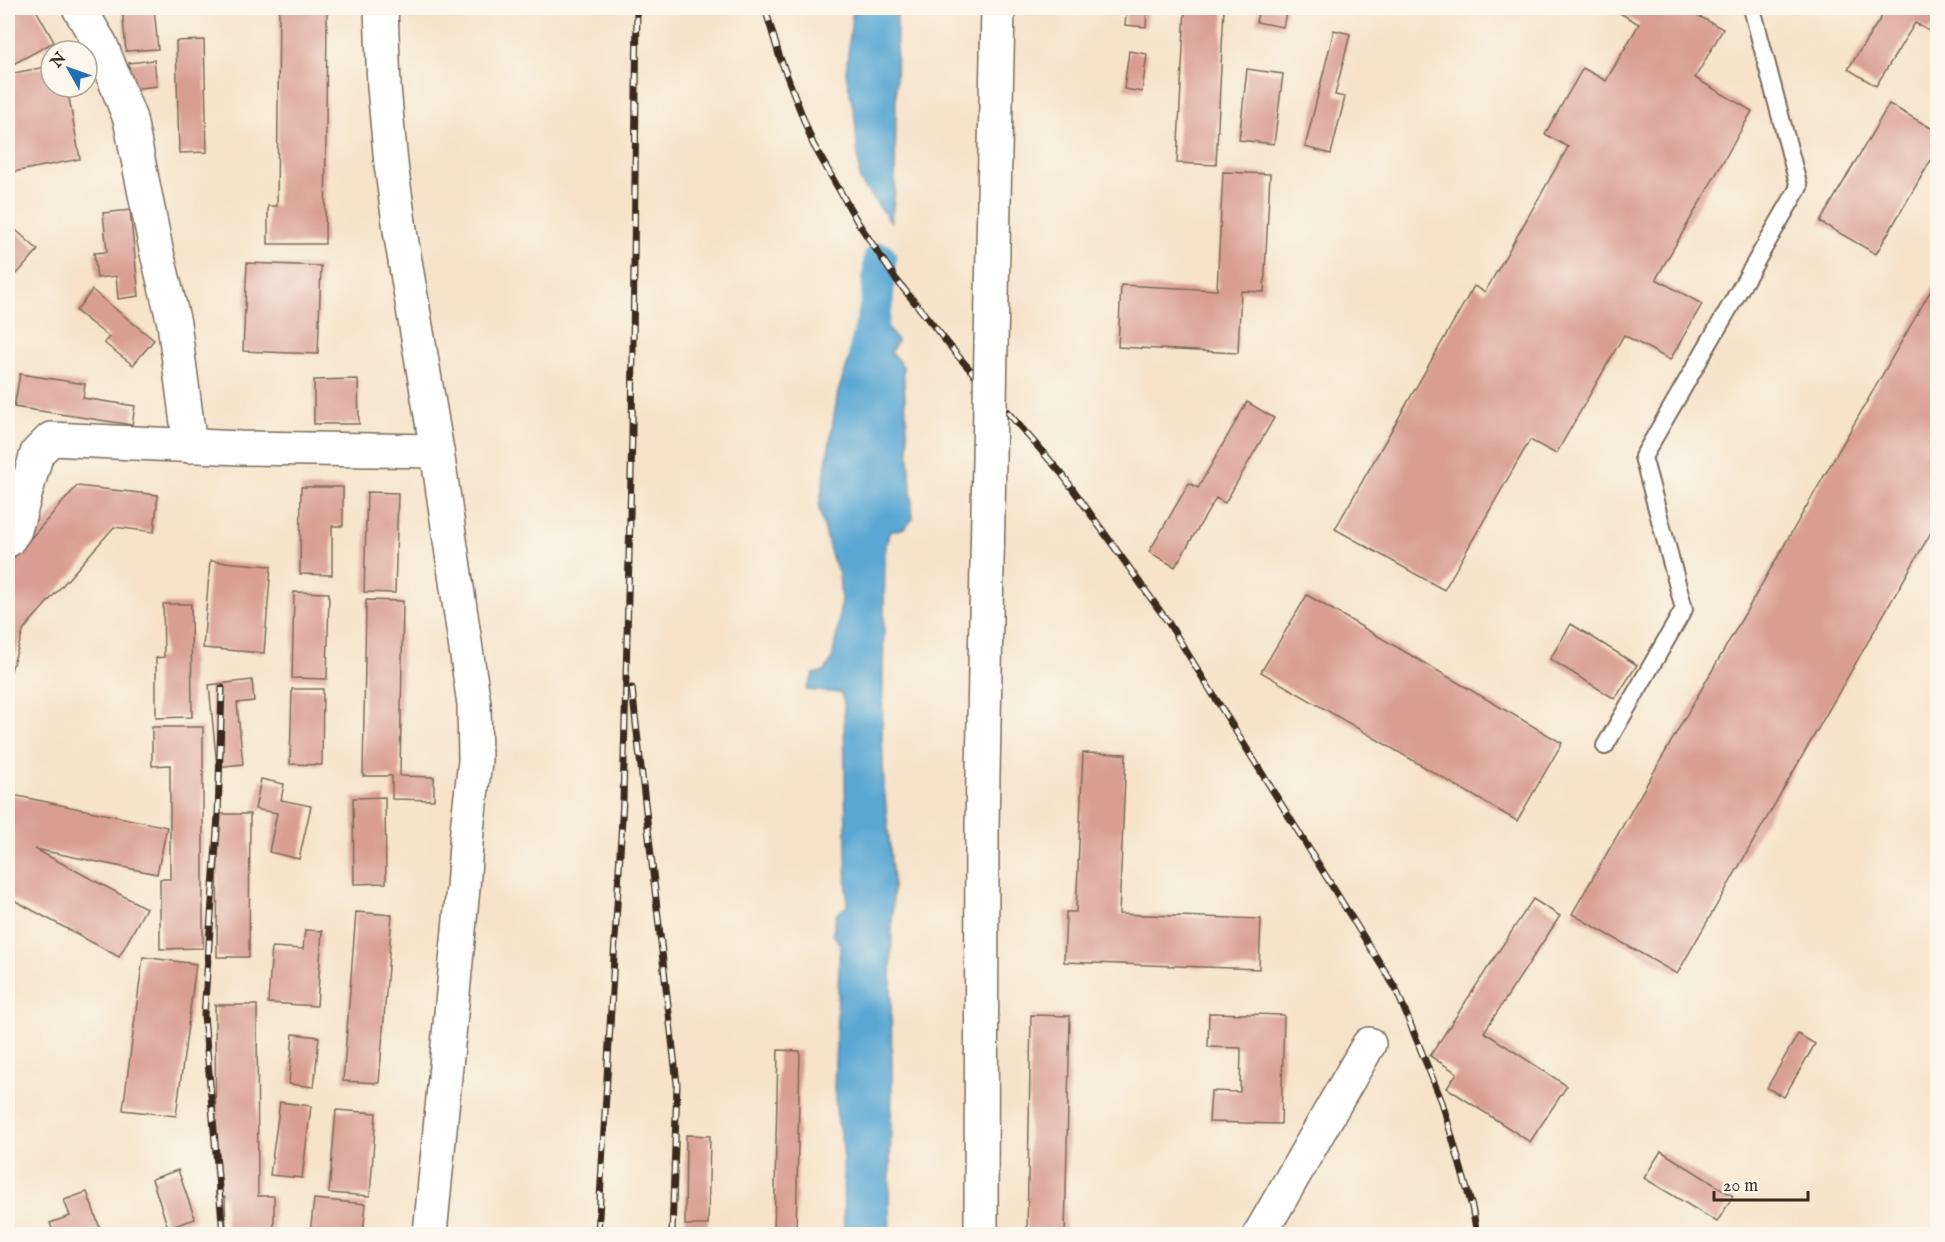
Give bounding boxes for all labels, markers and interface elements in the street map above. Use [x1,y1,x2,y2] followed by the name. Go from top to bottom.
[39,39,99,99] north arrow
[46,49,71,73] text: N
[1714,1164,1808,1202] scale bar
[1723,1175,1758,1198] text: 20 m

